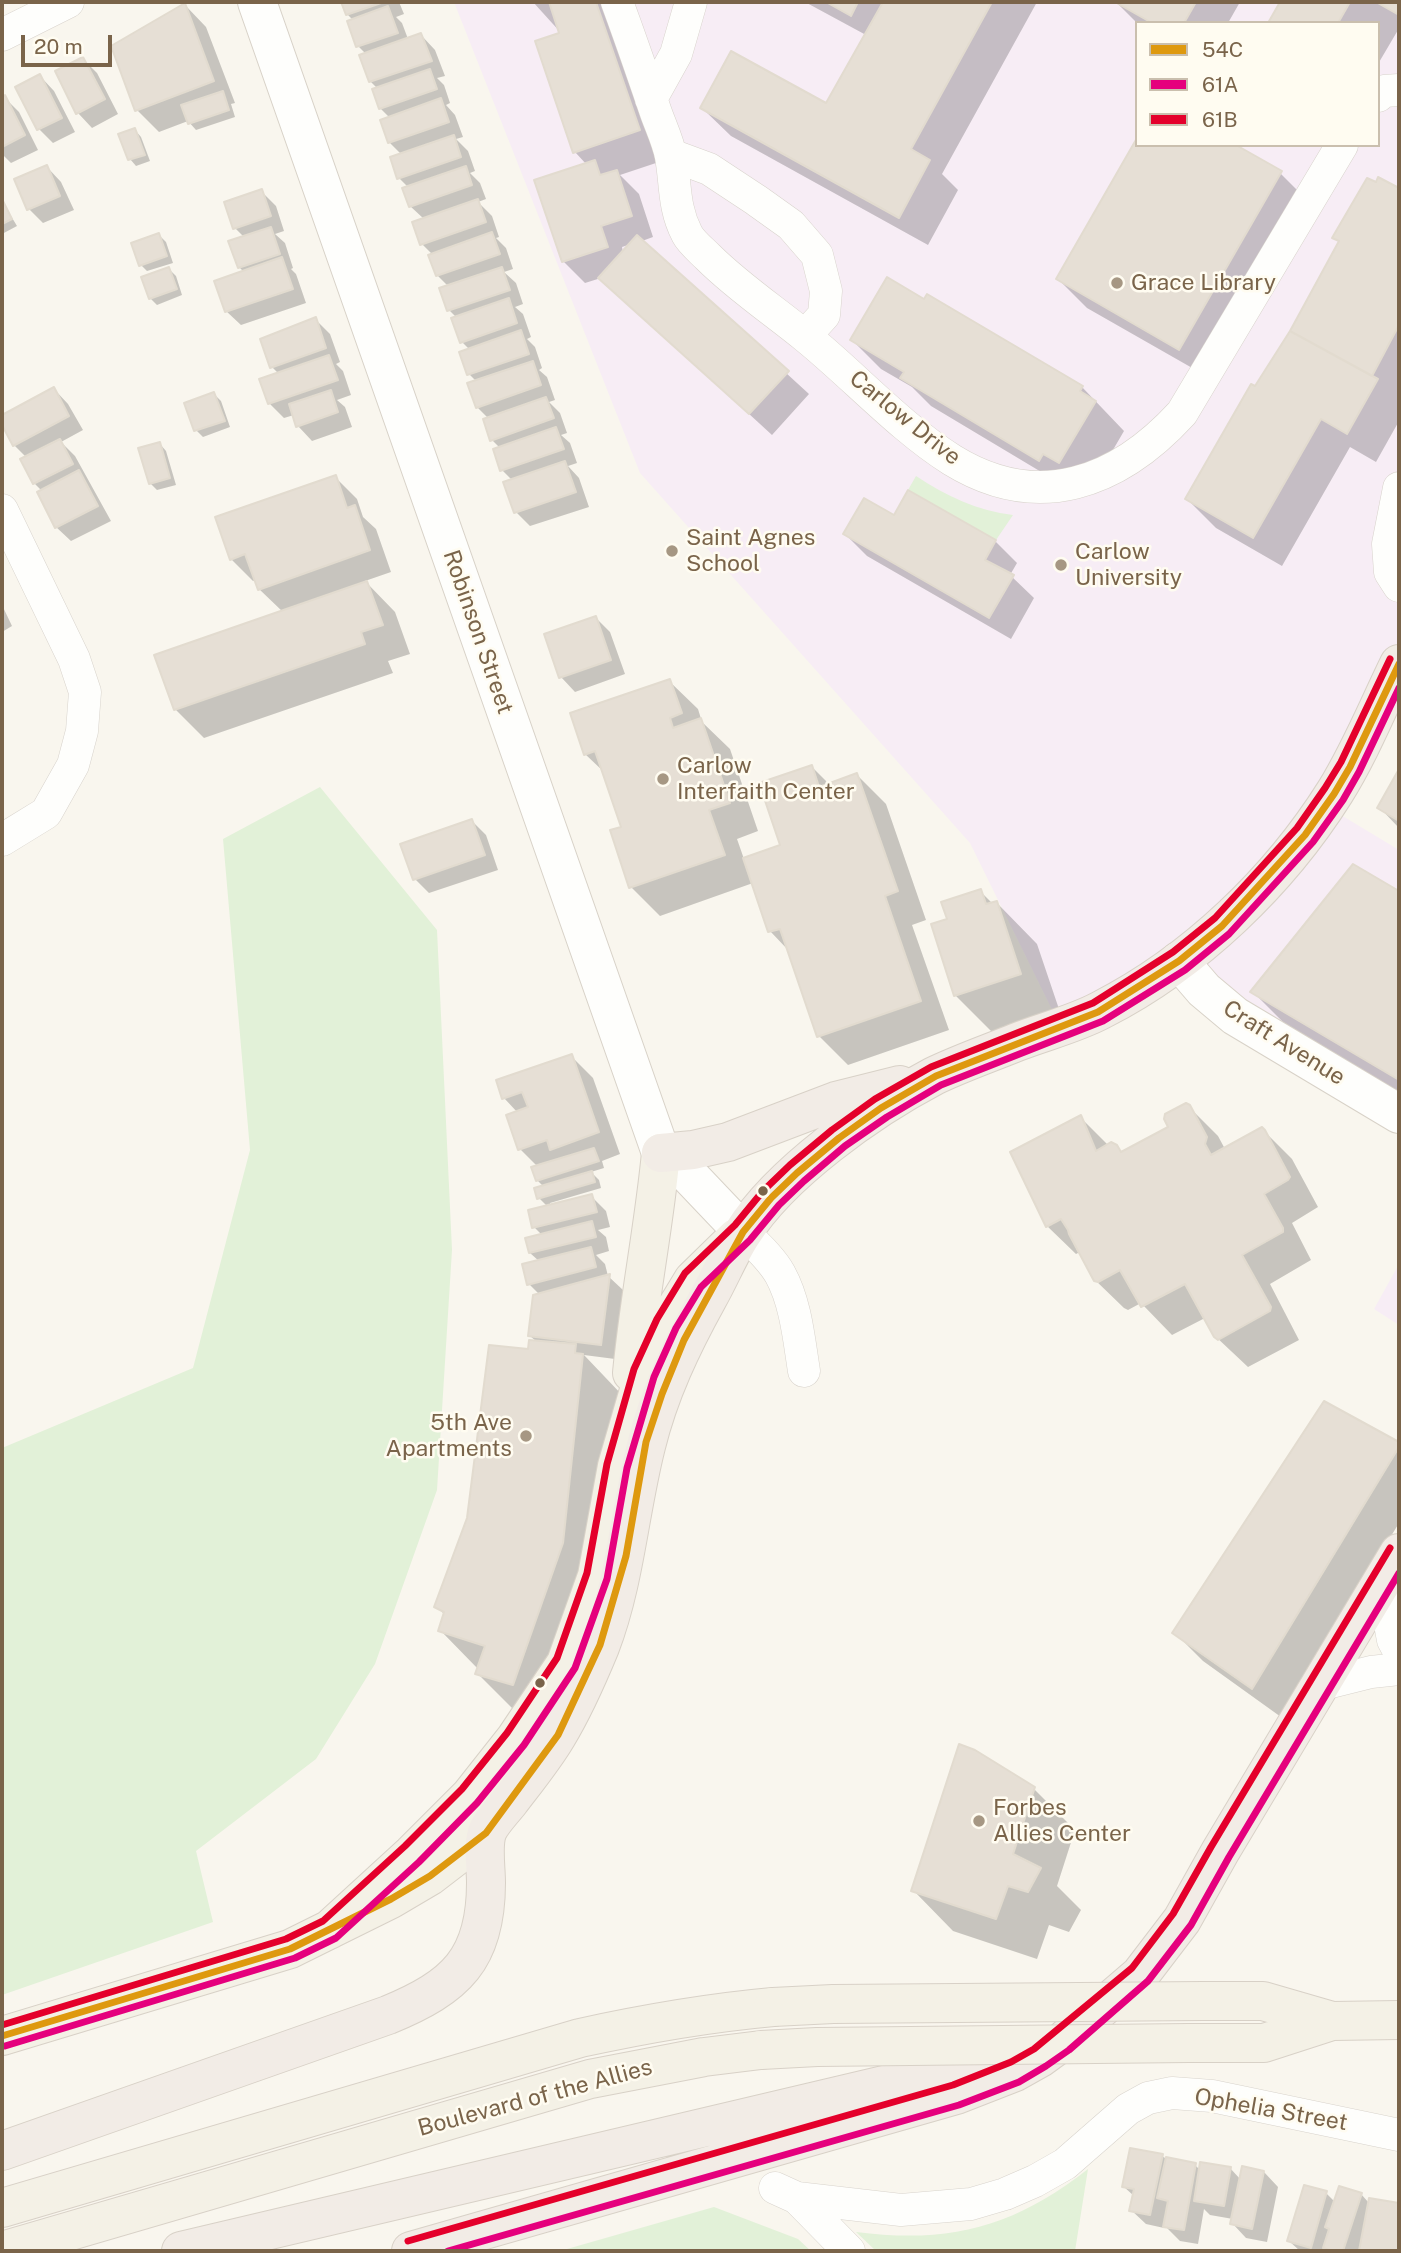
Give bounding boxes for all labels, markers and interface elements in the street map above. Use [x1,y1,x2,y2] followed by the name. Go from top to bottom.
[24,21,116,65] scale bar
[1135,21,1380,147] legend
[34,34,83,59] text: 20 m
[1202,37,1243,62] text: 54C
[1202,72,1239,97] text: 61A
[1202,107,1238,132] text: 61B
[1131,269,1276,297] place label: Grace Library
[1109,275,1125,291] marker: Grace Library
[844,365,966,471] street label: Carlow Drive
[686,524,815,578] place label: Saint Agnes School
[1075,538,1182,592] place label: Carlow University
[664,543,680,559] marker: Saint Agnes School
[437,546,519,718] street label: Robinson Street
[1053,557,1069,573] marker: Carlow University
[677,752,855,806] place label: Carlow Interfaith Center
[655,771,671,787] marker: Carlow Interfaith Center
[1218,995,1350,1091] street label: Craft Avenue
[756,1184,770,1198] unlabelled marker
[386,1409,512,1463] place label: 5th Ave Apartments
[518,1428,534,1444] marker: 5th Ave Apartments
[533,1676,547,1690] unlabelled marker
[993,1794,1131,1848] place label: Forbes Allies Center
[971,1813,987,1829] marker: Forbes Allies Center
[415,2053,655,2143] street label: Boulevard of the Allies
[1192,2083,1350,2137] street label: Ophelia Street

